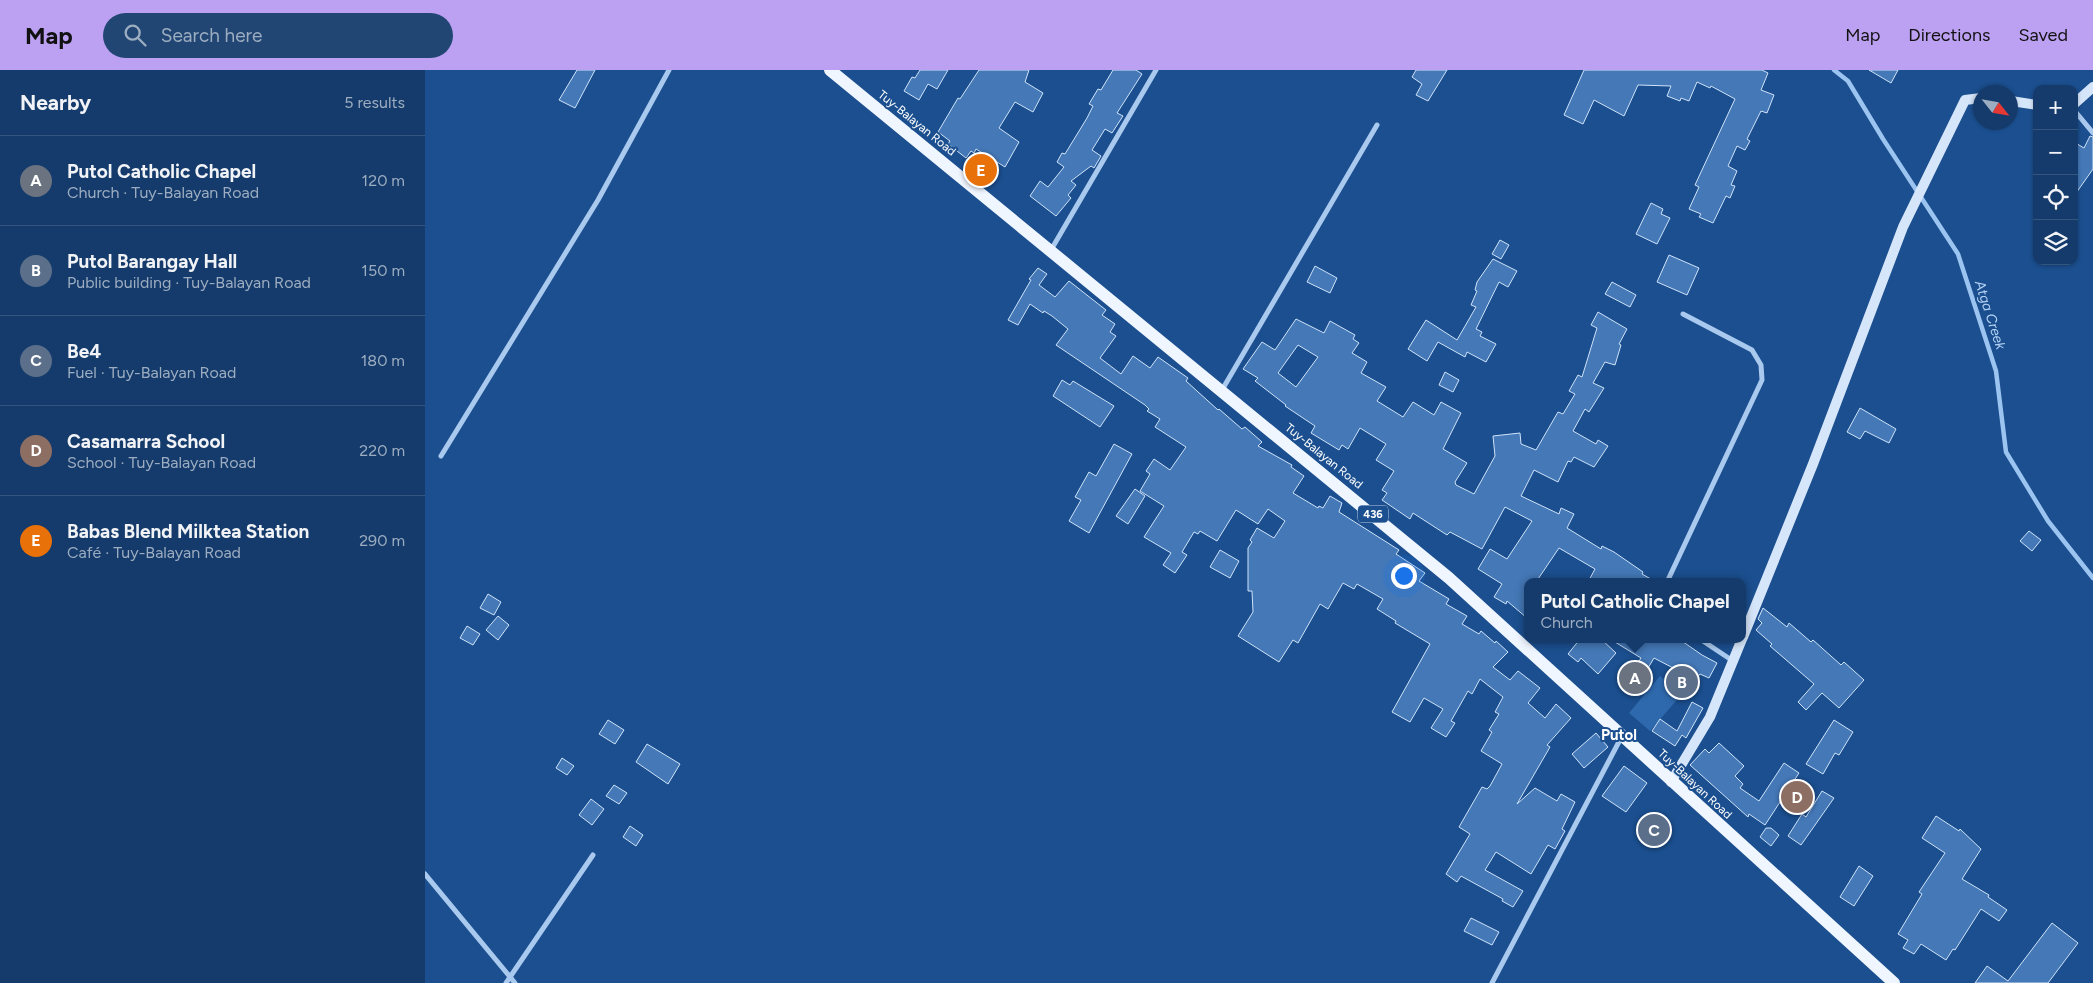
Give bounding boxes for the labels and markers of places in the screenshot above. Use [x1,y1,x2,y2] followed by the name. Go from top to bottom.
[965,151,997,189] pin: E
[1619,659,1651,697] pin: A
[1666,663,1698,701] pin: B
[1781,778,1813,816] pin: D
[1638,811,1670,849] pin: C

